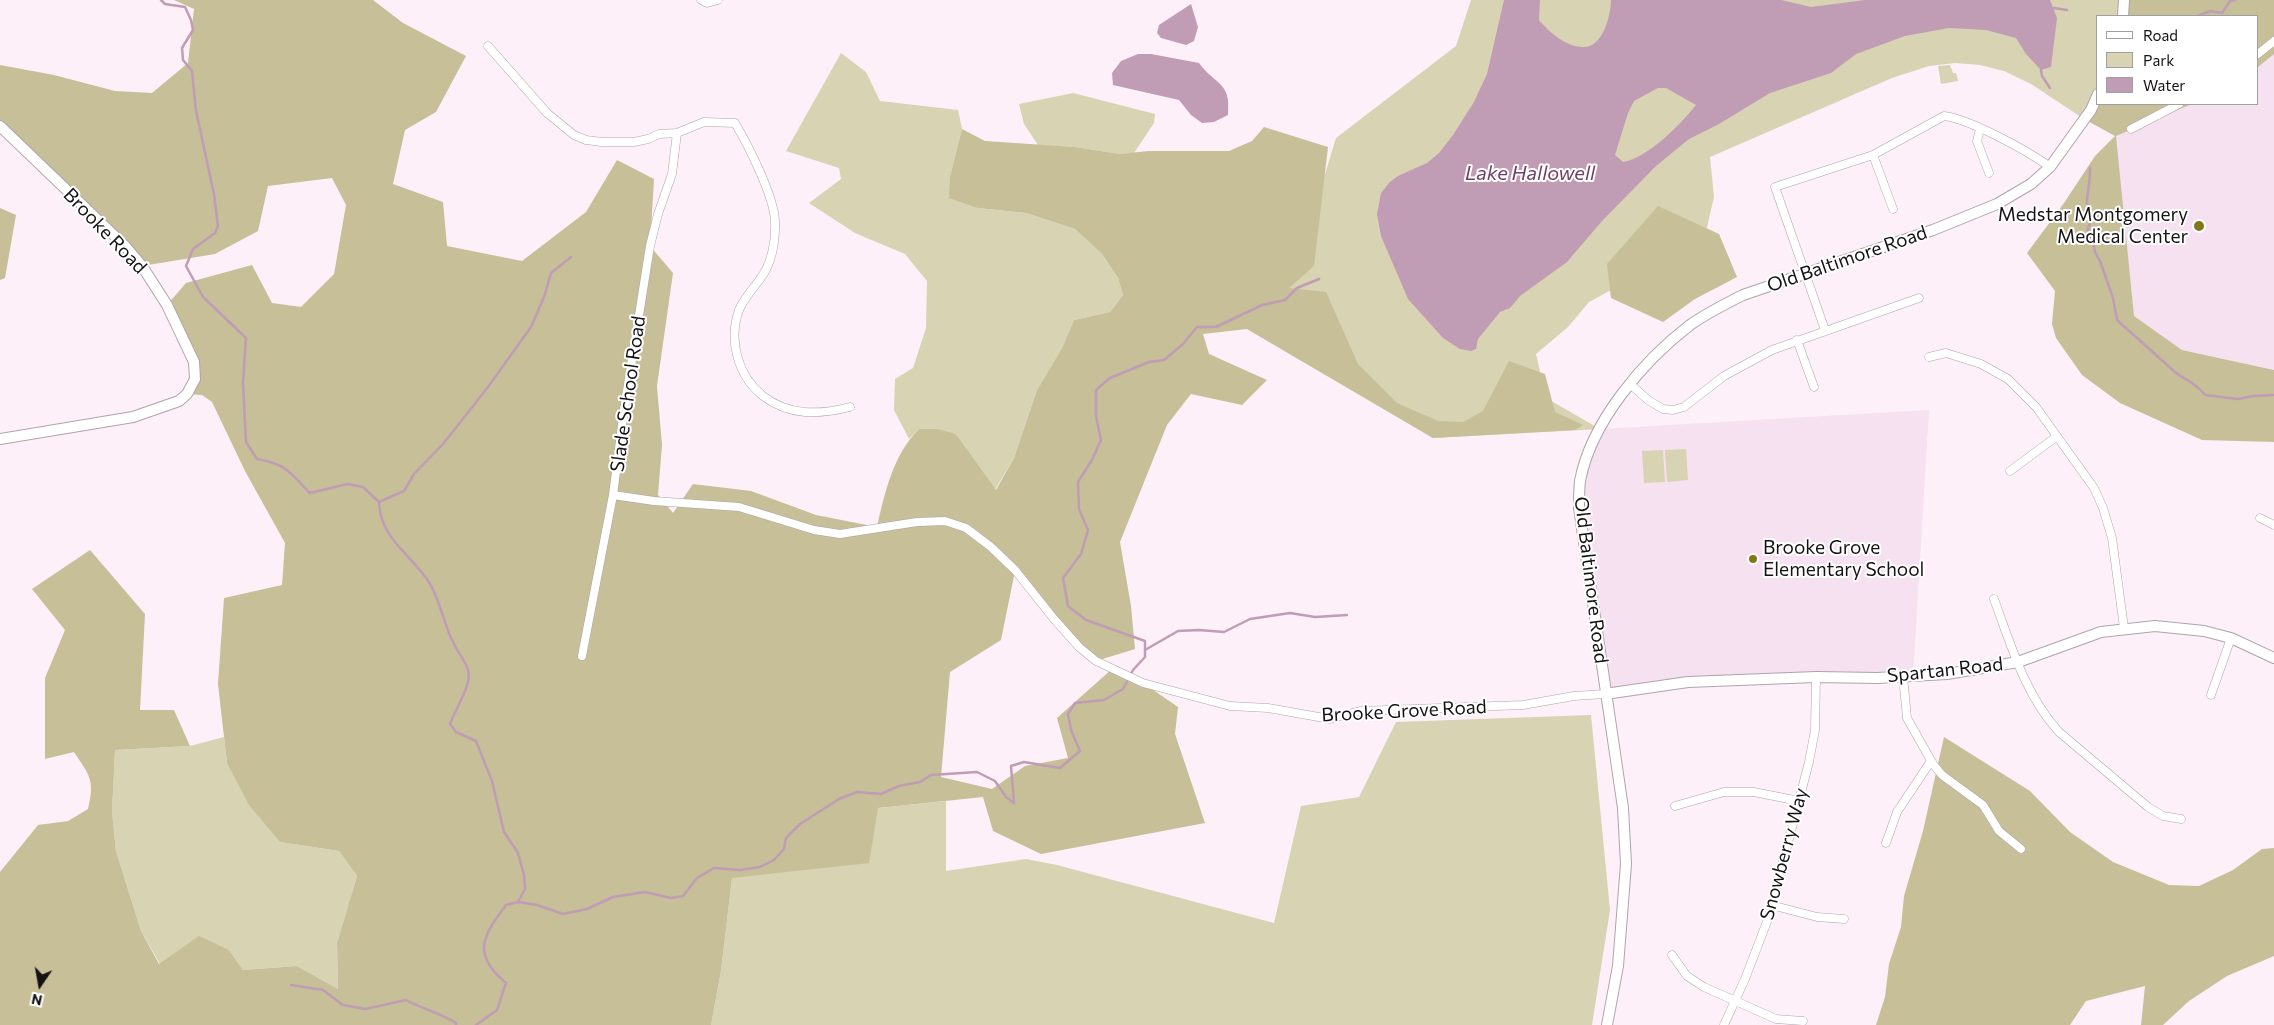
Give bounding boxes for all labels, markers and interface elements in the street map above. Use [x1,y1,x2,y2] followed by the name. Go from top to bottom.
[2096,15,2259,105] legend
[2143,26,2178,44] text: Road
[2143,51,2174,69] text: Park
[2143,76,2185,94] text: Water
[1465,161,1595,185] water label: Lake Hallowell
[59,183,151,279] street label: Brooke Road
[1998,204,2188,248] place label: Medstar Montgomery Medical Center
[2192,219,2206,233] marker: Medstar Montgomery Medical Center
[1764,221,1930,297] street label: Old Baltimore Road
[606,314,650,474] street label: Slade School Road
[1569,495,1613,665] street label: Old Baltimore Road
[1763,537,1924,581] place label: Brooke Grove Elementary School
[1747,553,1759,565] marker: Brooke Grove Elementary School
[1886,653,2004,687] street label: Spartan Road
[1321,695,1487,727] street label: Brooke Grove Road
[1755,785,1813,923] street label: Snowberry Way
[15,960,65,1010] north arrow
[30,991,44,1010] text: N

